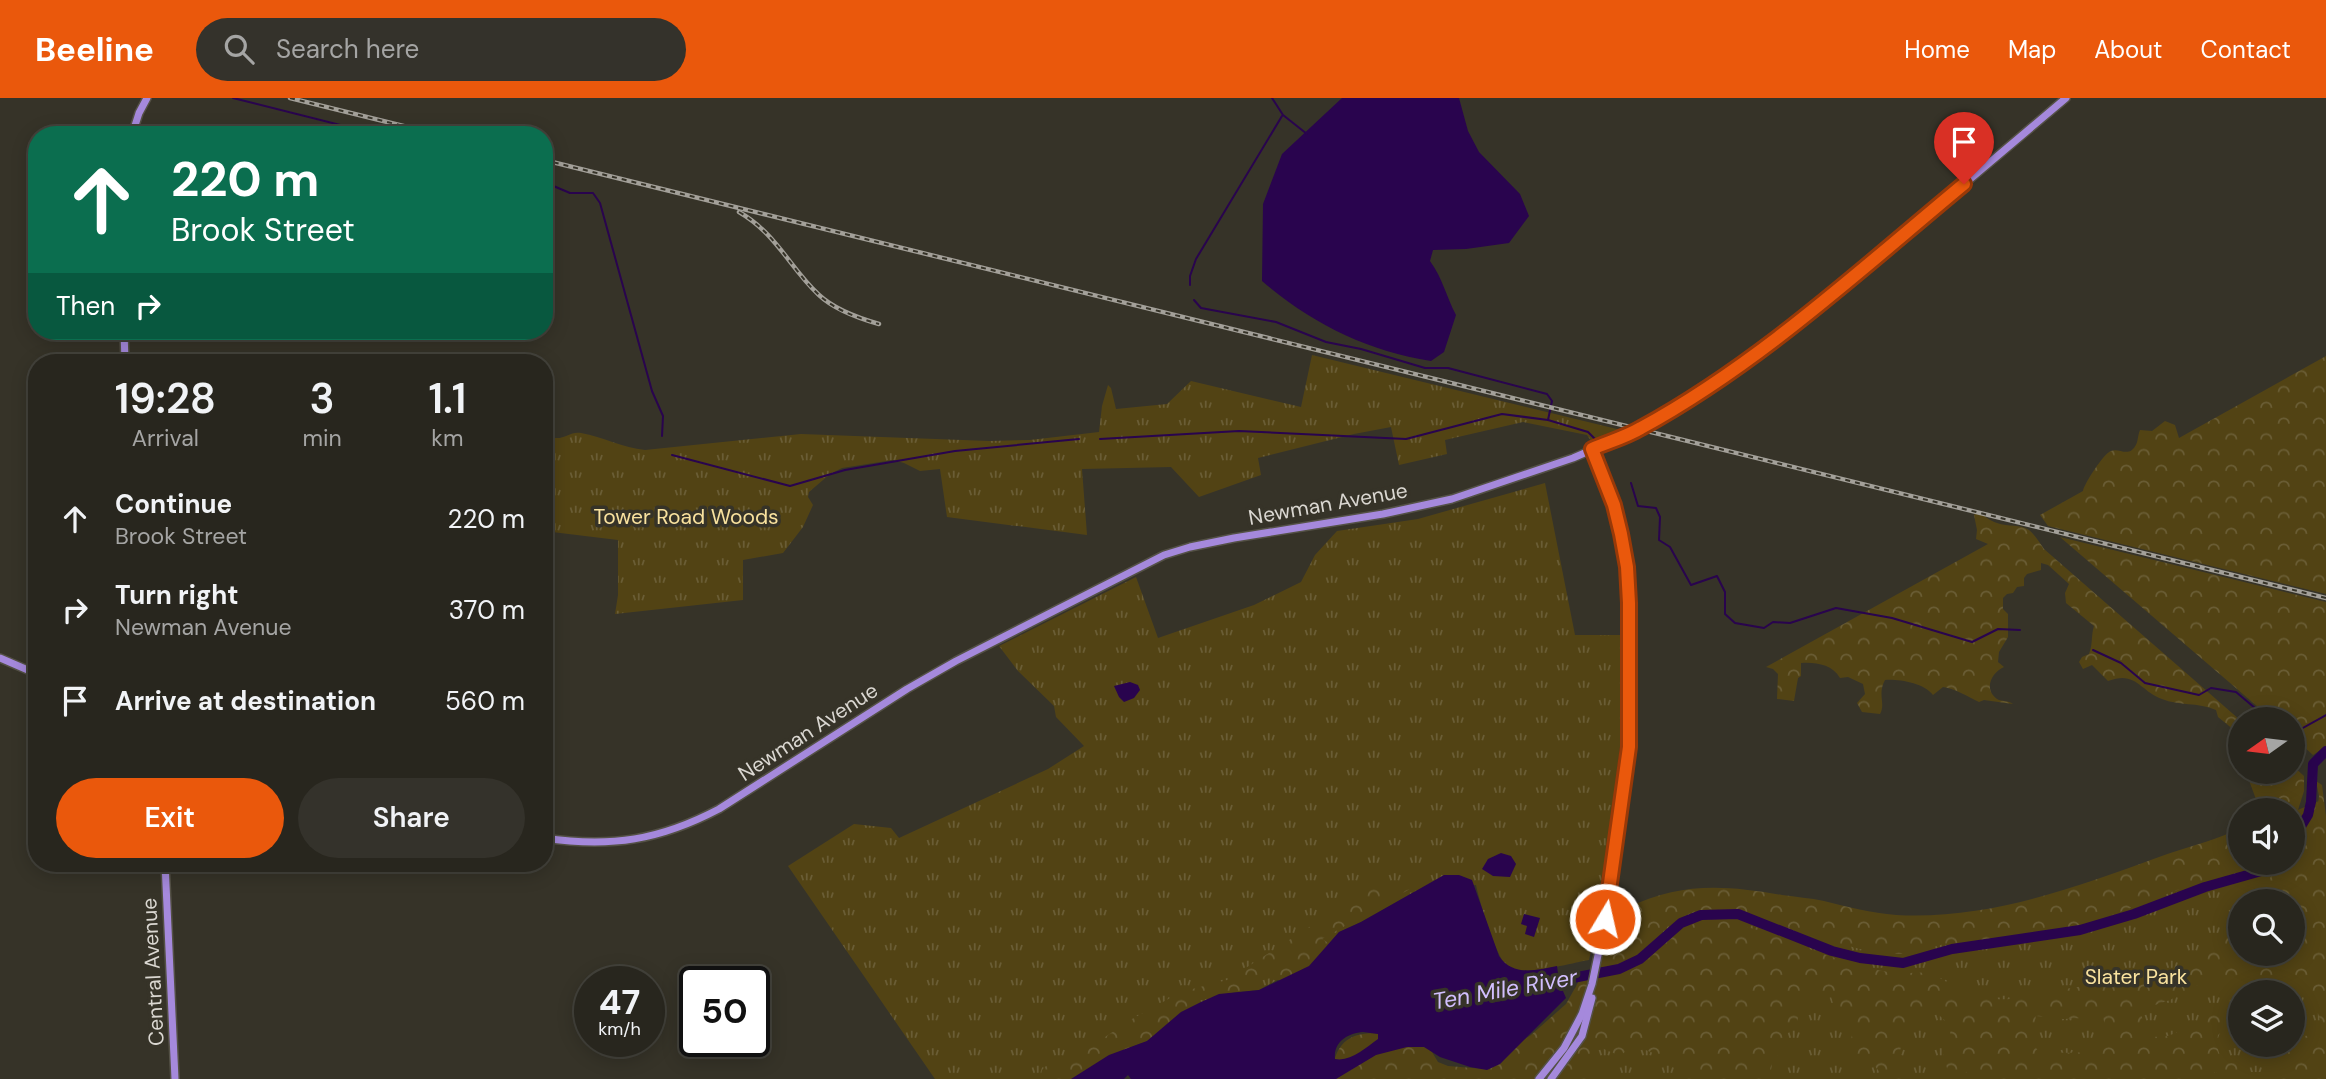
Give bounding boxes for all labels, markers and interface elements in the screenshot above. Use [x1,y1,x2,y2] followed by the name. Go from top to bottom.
[196,18,686,81] search box
[35,28,154,71] text: Beeline
[220,30,258,68] icon: search
[276,32,419,66] text: Search here
[1904,34,1970,65] text: Home
[2008,34,2056,65] text: Map
[2094,34,2163,65] text: About
[2201,34,2291,65] text: Contact
[1934,112,1994,184] pin
[1945,123,1983,161] icon: arrive
[171,147,319,211] text: 220 m
[56,154,147,245] icon: ahead
[171,209,355,251] text: Brook Street
[129,287,167,325] icon: right
[56,289,115,323] text: Then
[115,371,216,426] text: 19:28
[310,371,335,426] text: 3
[428,371,466,426] text: 1.1
[132,423,199,453] text: Arrival
[303,423,342,453] text: min
[431,423,463,453] text: km
[1246,476,1410,532] street label: Newman Avenue
[115,487,232,521] text: Continue
[56,500,94,538] icon: ahead
[447,502,525,536] text: 220 m
[593,503,779,531] park label: Tower Road Woods
[115,521,247,551] text: Brook Street
[115,578,239,612] text: Turn right
[56,591,94,629] icon: right
[449,593,525,627] text: 370 m
[115,612,292,642] text: Newman Avenue
[733,676,883,788] street label: Newman Avenue
[56,682,94,720] icon: arrive
[115,684,376,718] text: Arrive at destination
[445,684,525,718] text: 560 m
[2228,707,2305,784] north arrow
[2228,707,2305,1057] map controls
[56,778,284,858] button: Exit
[298,778,525,858] button: Share
[2228,798,2305,875] button: sound
[1568,882,1642,956] position arrow
[2228,889,2305,966] button: search
[135,897,171,1047] street label: Central Avenue
[1430,961,1581,1016] water label: Ten Mile River
[2085,963,2188,991] park label: Slater Park
[679,966,770,1057] speed limit sign: 50
[599,979,640,1025] text: 47
[2228,980,2305,1057] button: layers
[598,1017,641,1041] text: km/h

